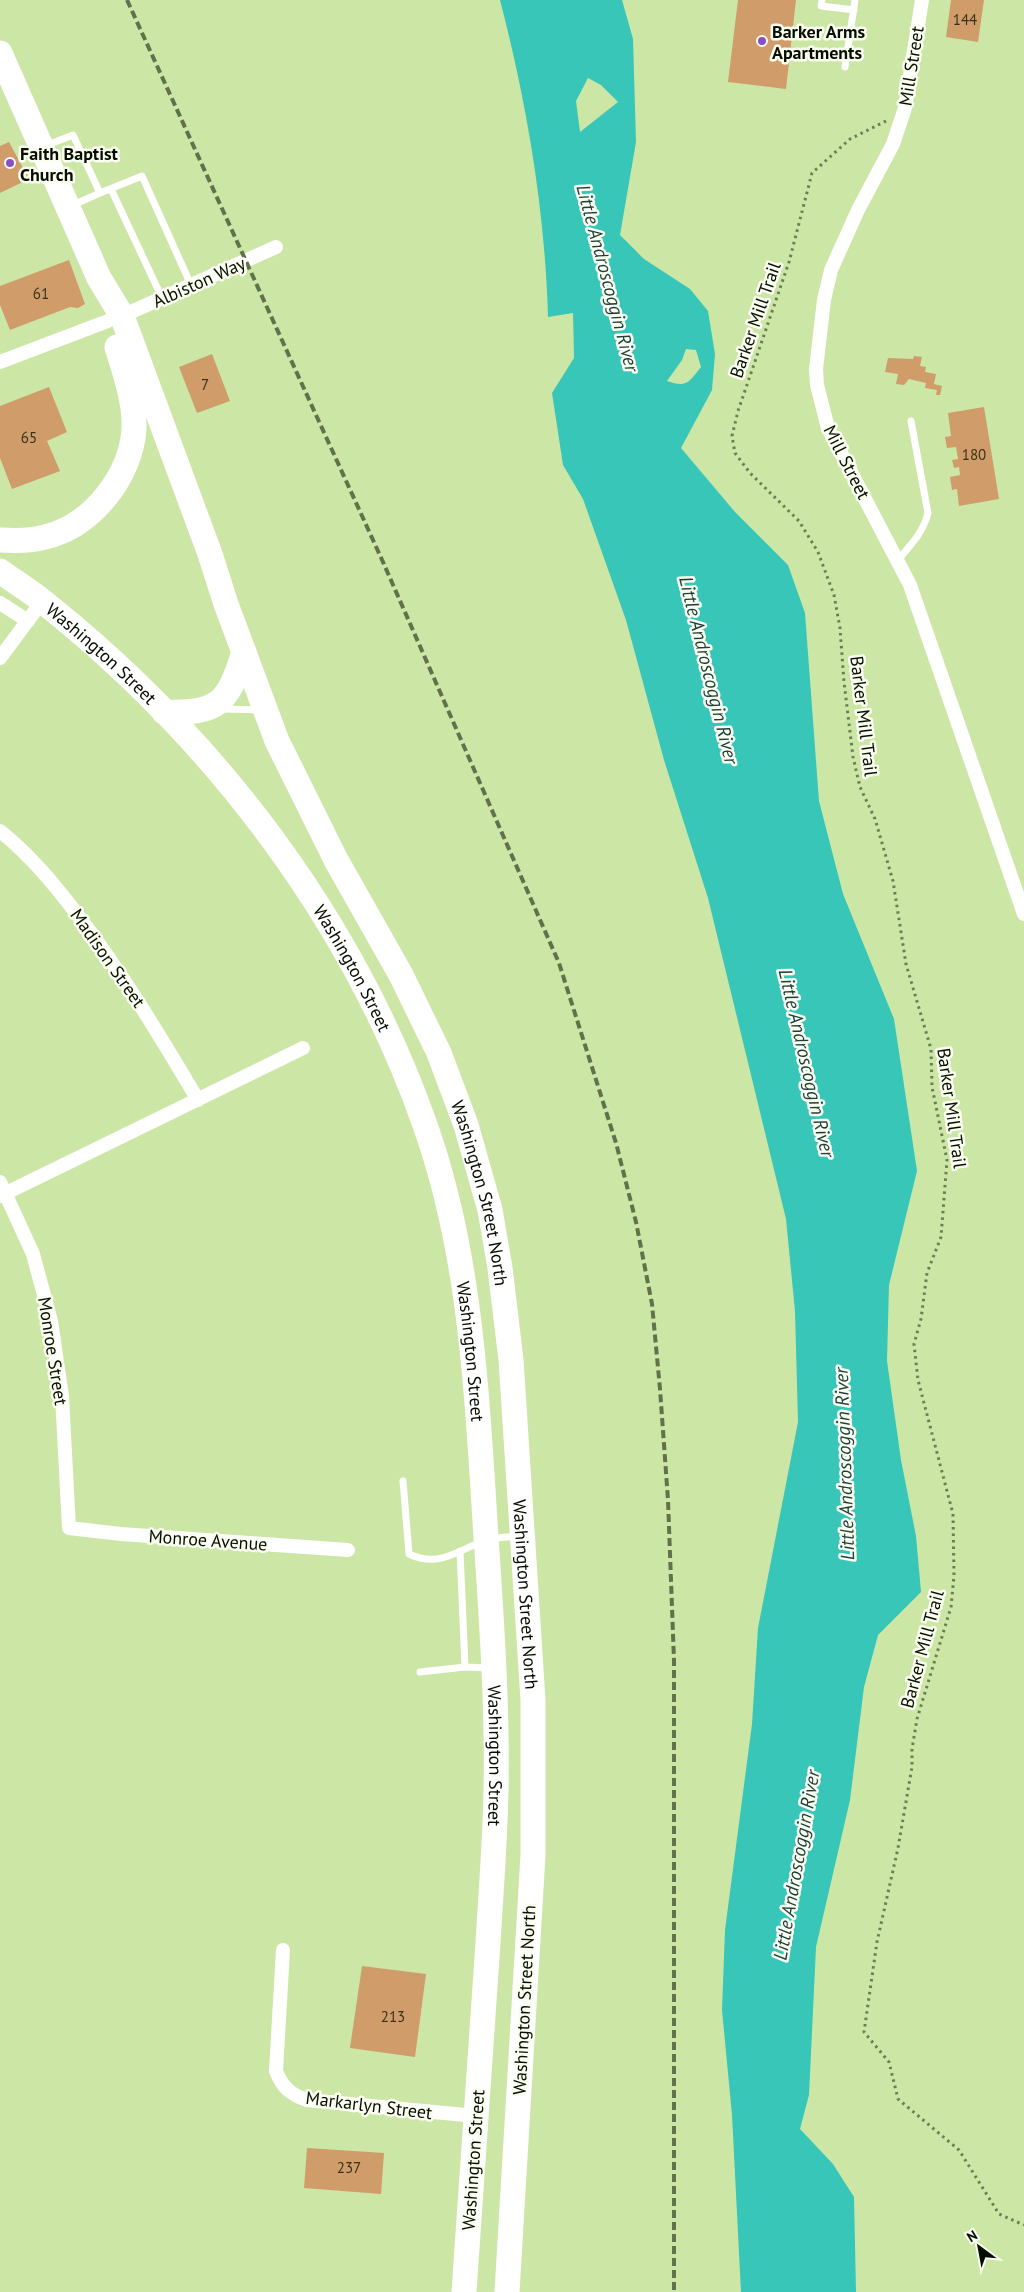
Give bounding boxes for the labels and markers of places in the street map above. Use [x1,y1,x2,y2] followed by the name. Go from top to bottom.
[772,20,865,64] place label: Barker Arms Apartments
[756,35,768,47] marker: Barker Arms Apartments
[20,142,119,186] place label: Faith Baptist Church
[4,157,16,169] marker: Faith Baptist Church

